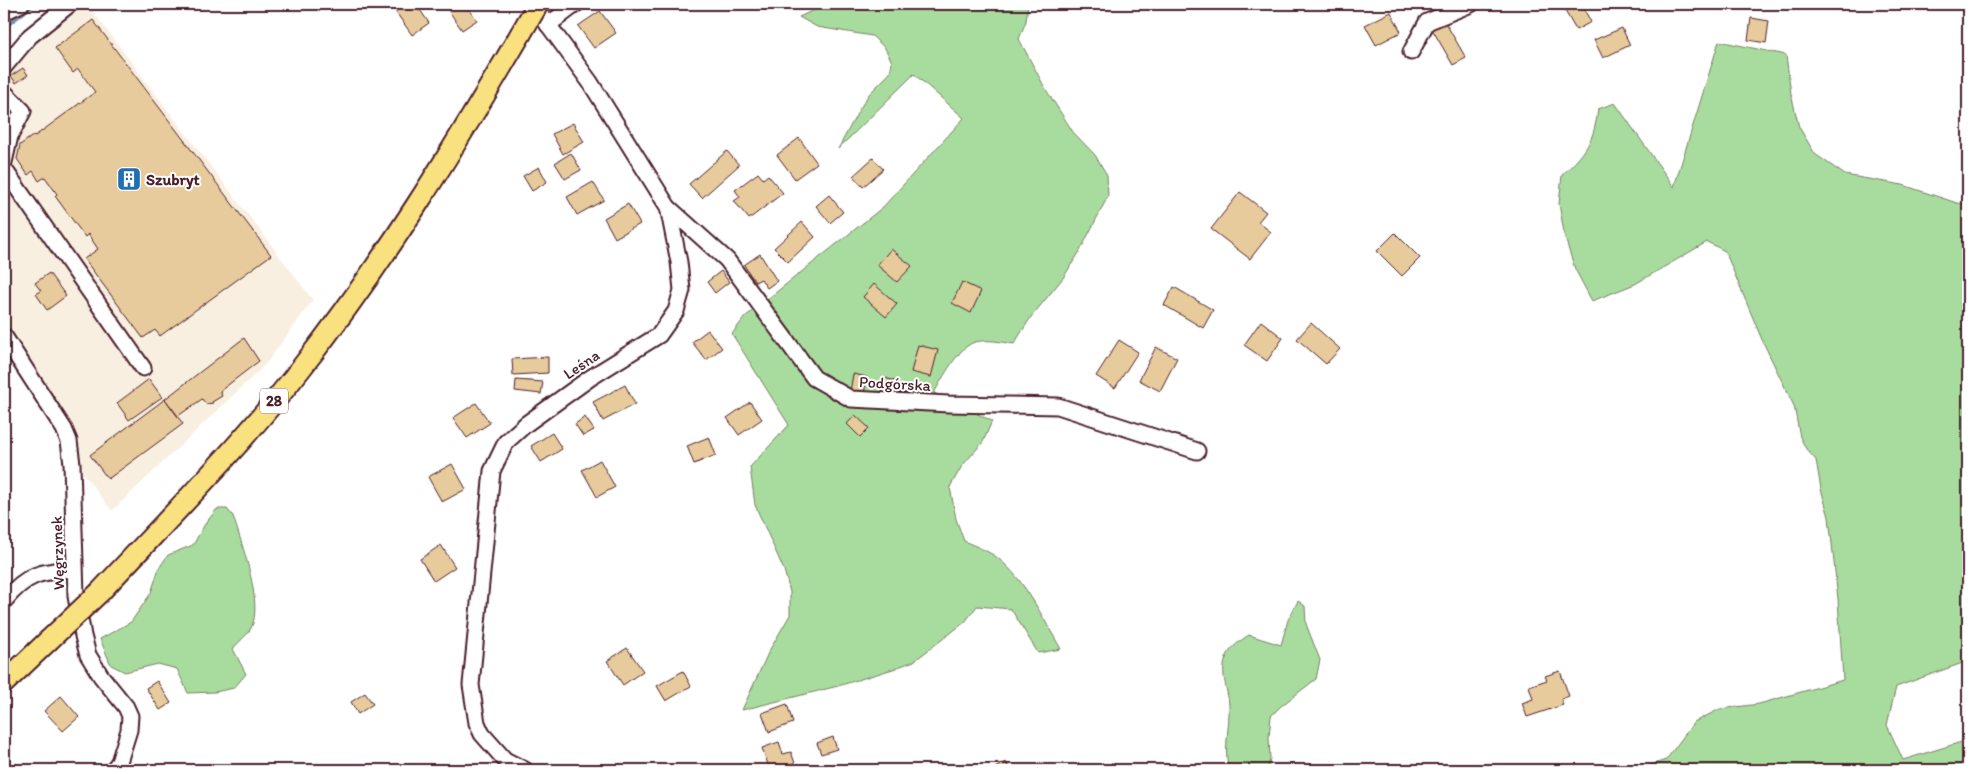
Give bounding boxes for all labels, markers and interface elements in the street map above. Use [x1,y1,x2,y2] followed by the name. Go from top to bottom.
[116,166,142,192] building icon: Szubryt
[146,170,199,190] place label: Szubryt
[559,345,603,383] street label: Leśna
[859,372,932,395] street label: Podgórska
[260,388,288,414] road number: 28
[47,515,68,590] street label: Węgrzynek

